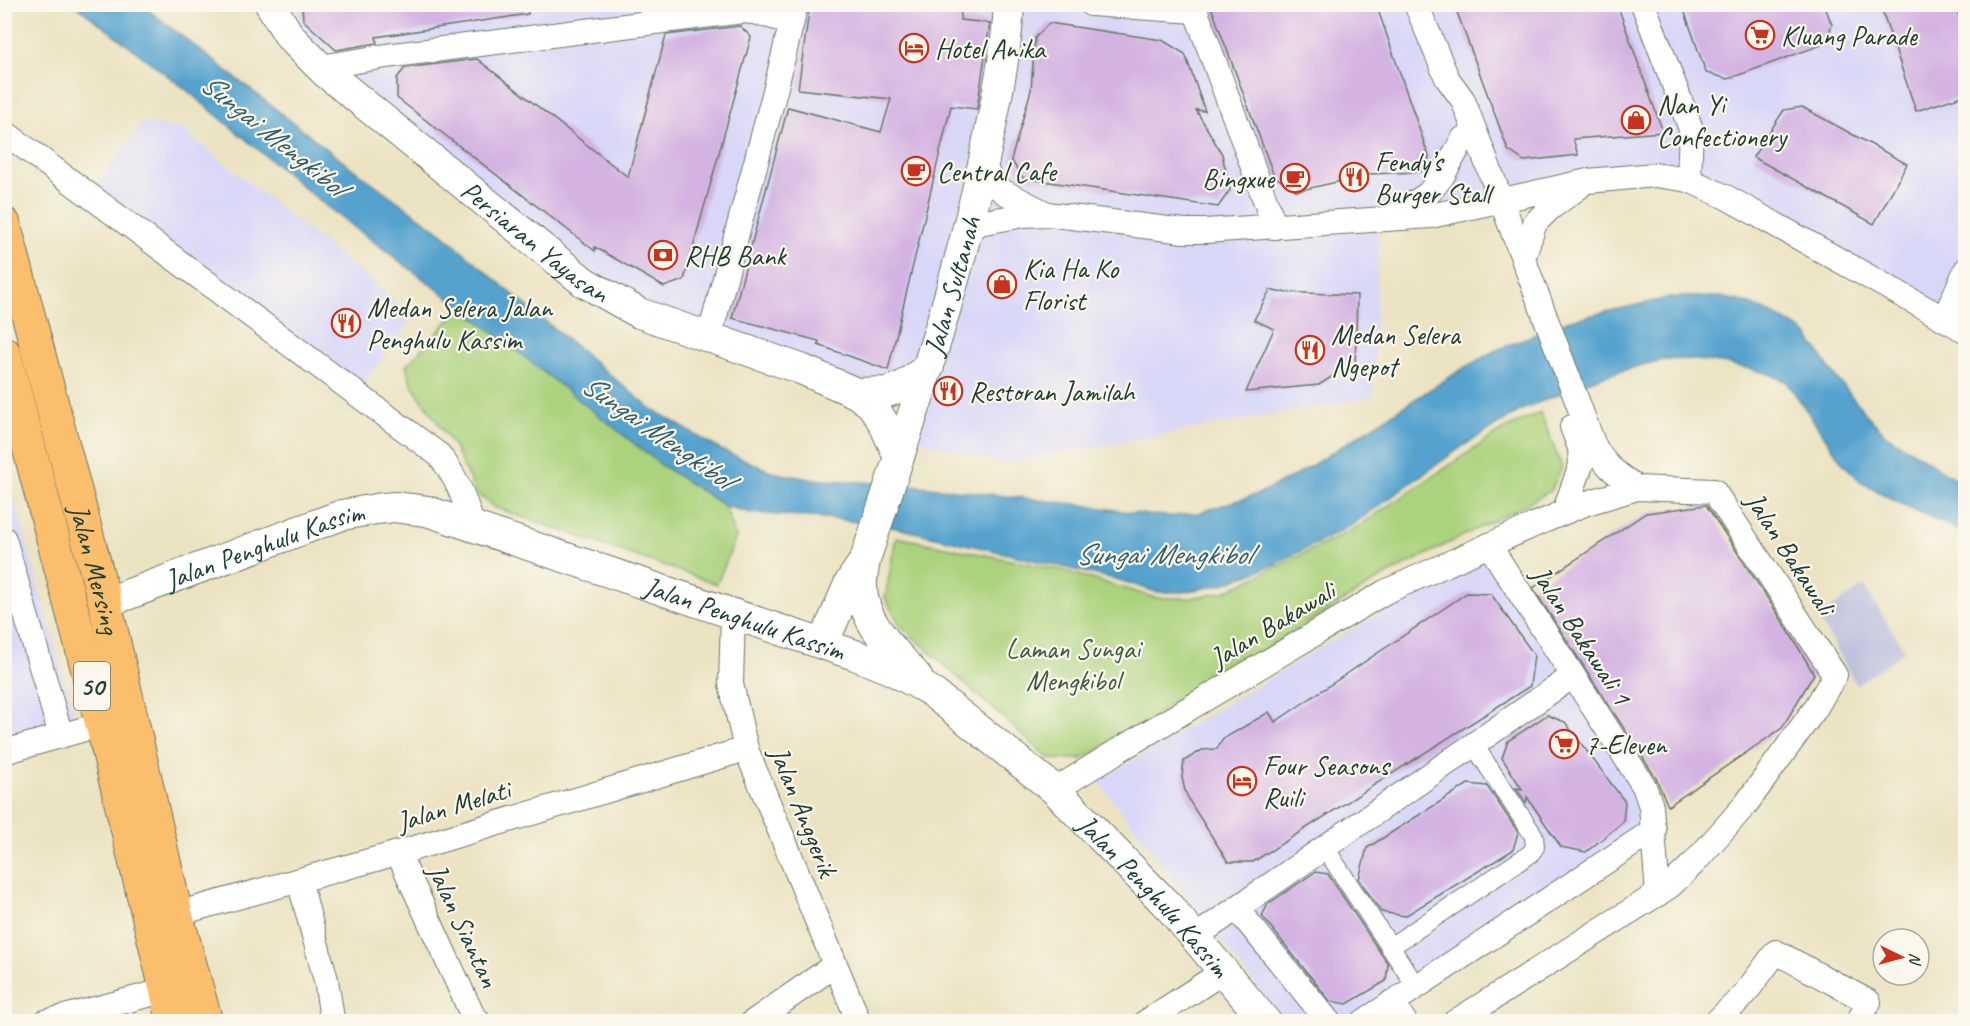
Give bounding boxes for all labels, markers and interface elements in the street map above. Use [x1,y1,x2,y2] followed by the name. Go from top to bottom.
[1781,18,1918,53] place label: Kluang Parade
[1744,19,1776,51] supermarket icon: Kluang Parade
[935,31,1047,66] place label: Hotel Anika
[898,32,930,64] hotel icon: Hotel Anika
[193,64,361,210] water label: Sungai Mengkibol
[1657,87,1789,154] place label: Nan Yi Confectionery
[1620,104,1652,136] shop icon: Nan Yi Confectionery
[1375,144,1496,211] place label: Fendy’s Burger Stall
[937,154,1058,189] place label: Central Cafe
[900,155,932,187] cafe icon: Central Cafe
[1202,161,1276,196] place label: Bingxue
[1338,161,1370,193] restaurant icon: Fendy’s Burger Stall
[1279,162,1311,194] cafe icon: Bingxue
[454,173,616,311] street label: Persiaran Yayasan
[915,212,988,361] street label: Jalan Sultanah
[684,238,787,273] place label: RHB Bank
[647,239,679,271] bank icon: RHB Bank
[1023,251,1120,318] place label: Kia Ha Ko Florist
[986,268,1018,300] shop icon: Kia Ha Ko Florist
[367,290,554,357] place label: Medan Selera Jalan Penghulu Kassim
[330,307,362,339] restaurant icon: Medan Selera Jalan Penghulu Kassim
[1331,317,1461,384] place label: Medan Selera Ngepot
[1294,334,1326,366] restaurant icon: Medan Selera Ngepot
[574,365,748,502] water label: Sungai Mengkibol
[969,374,1137,409] place label: Restoran Jamilah
[932,375,964,407] restaurant icon: Restoran Jamilah
[1737,484,1845,624] street label: Jalan Bakawali
[158,494,368,598] street label: Jalan Penghulu Kassim
[61,499,129,639] street label: Jalan Mersing
[1076,535,1260,573] water label: Sungai Mengkibol
[1523,557,1640,713] street label: Jalan Bakawali 1
[638,568,851,669] street label: Jalan Penghulu Kassim
[1202,572,1344,676] street label: Jalan Bakawali
[1006,631,1144,698] park label: Laman Sungai Mengkibol
[74,662,110,710] road number: 50
[1585,727,1668,762] place label: 7-Eleven
[1548,728,1580,760] supermarket icon: 7-Eleven
[761,739,846,884] street label: Jalan Anggerik
[1263,748,1391,815] place label: Four Seasons Ruili
[1226,765,1258,797] hotel icon: Four Seasons Ruili
[390,771,518,840] street label: Jalan Melati
[1069,805,1239,986] street label: Jalan Penghulu Kassim
[419,856,508,993] street label: Jalan Siantan
[1871,927,1931,987] north arrow
[1904,952,1925,967] text: N

